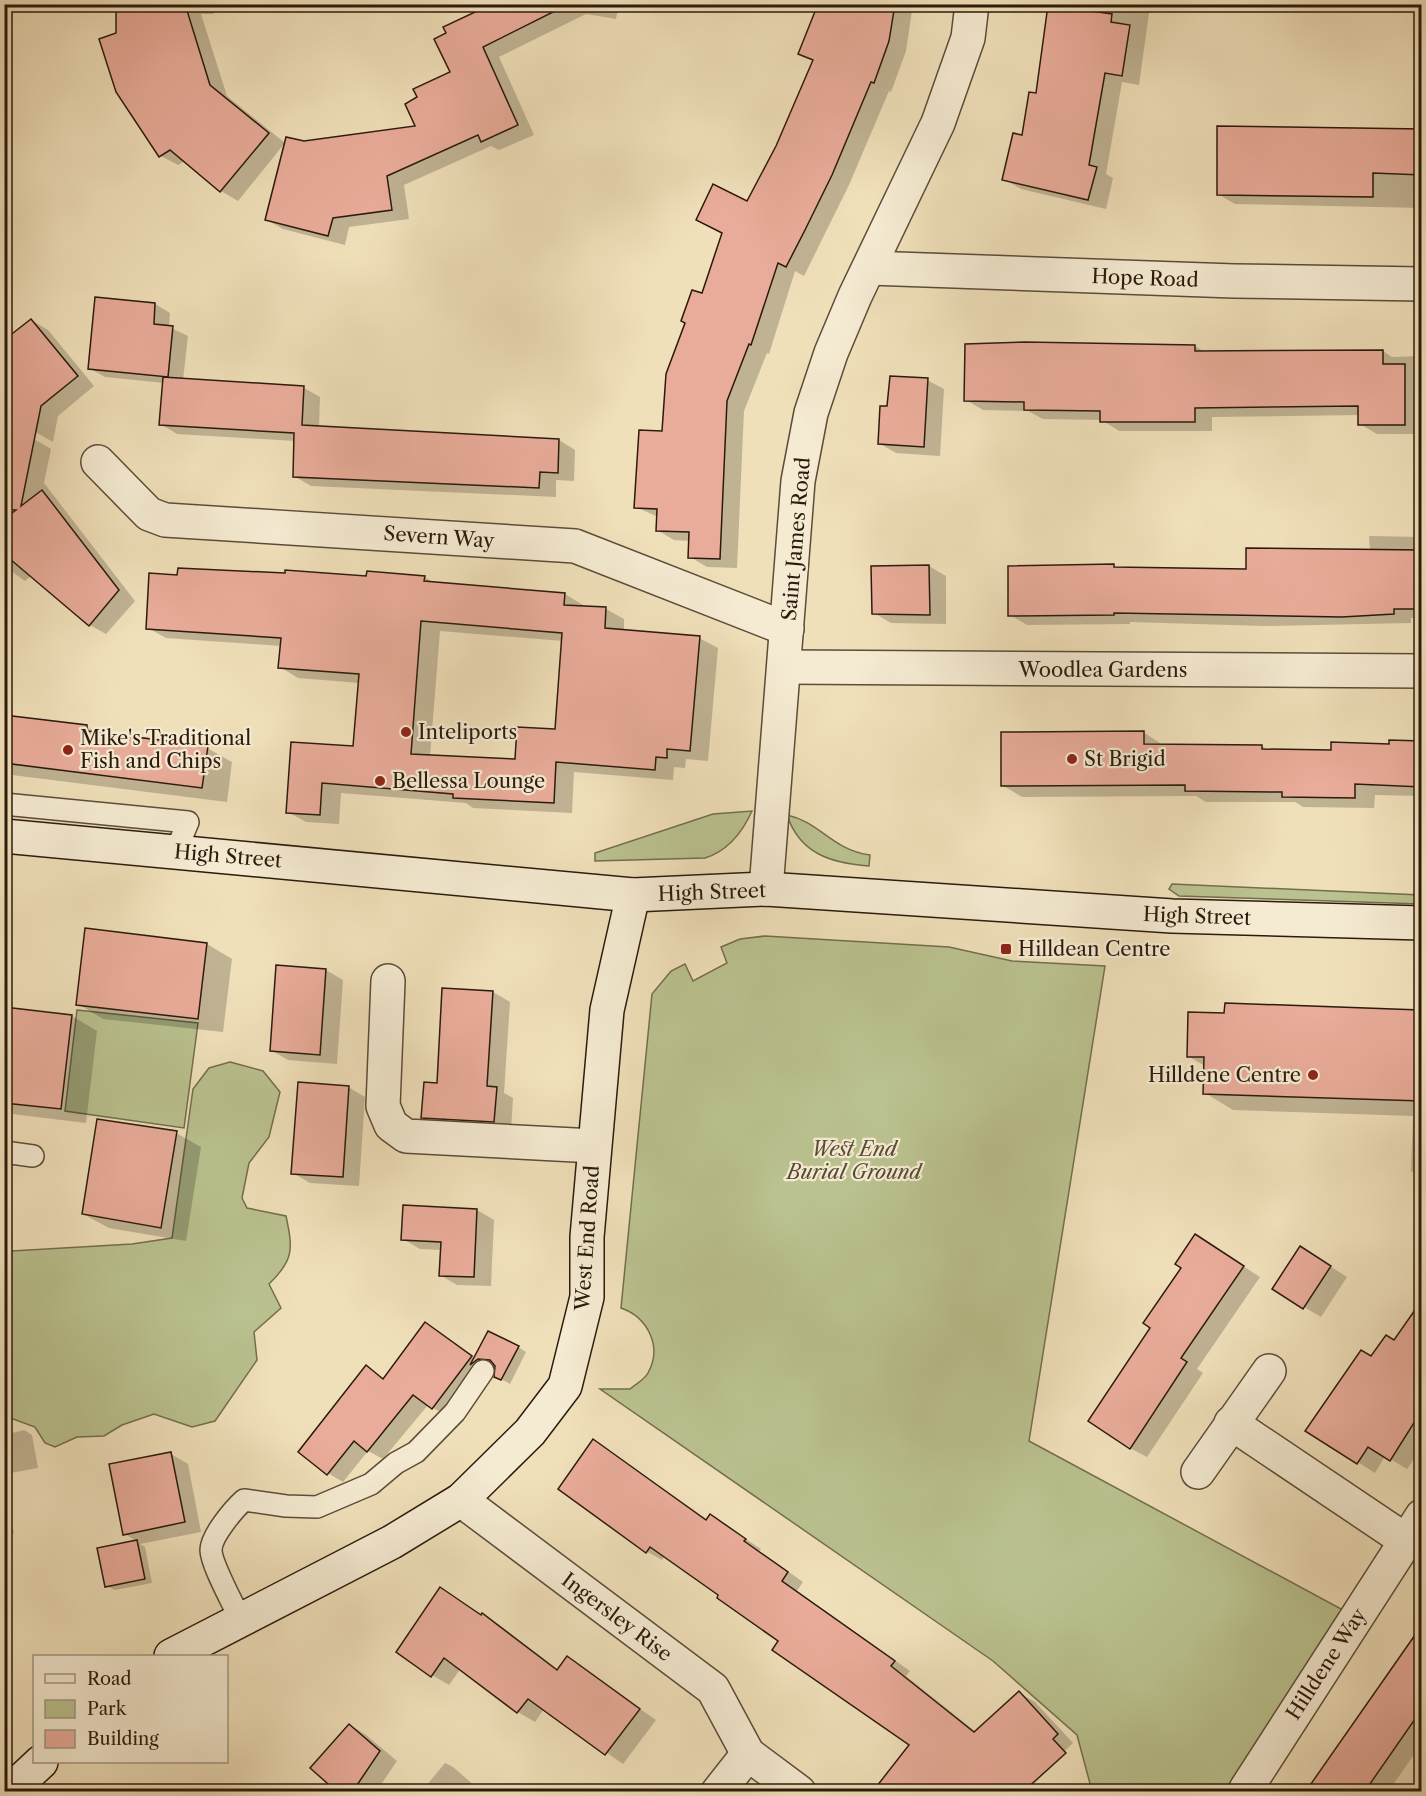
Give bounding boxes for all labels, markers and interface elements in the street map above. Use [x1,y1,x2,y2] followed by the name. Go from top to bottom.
[1091,264,1199,292] street label: Hope Road
[777,456,815,622] street label: Saint James Road
[383,521,496,553] street label: Severn Way
[1017,658,1188,682] street label: Woodlea Gardens
[418,720,517,744] place label: Inteliports
[399,725,413,739] marker: Inteliports
[80,726,251,773] place label: Mike's Traditional Fish and Chips
[61,743,75,757] marker: Mike's Traditional Fish and Chips
[1084,747,1166,771] place label: St Brigid
[1065,752,1079,766] marker: St Brigid
[392,769,545,793] place label: Bellessa Lounge
[373,774,387,788] marker: Bellessa Lounge
[173,839,283,873] street label: High Street
[657,878,767,906] street label: High Street
[1142,902,1252,930] street label: High Street
[1018,937,1170,961] place label: Hilldean Centre
[999,942,1013,956] marker: Hilldean Centre
[1148,1063,1301,1087] place label: Hilldene Centre
[1306,1068,1320,1082] marker: Hilldene Centre
[785,1137,923,1184] park label: West End Burial Ground
[570,1165,604,1312] street label: West End Road
[557,1568,677,1666] street label: Ingersley Rise
[1281,1603,1371,1724] street label: Hilldene Way
[33,1655,228,1763] legend
[87,1668,132,1690] text: Road
[87,1698,128,1720] text: Park
[87,1728,159,1750] text: Building

